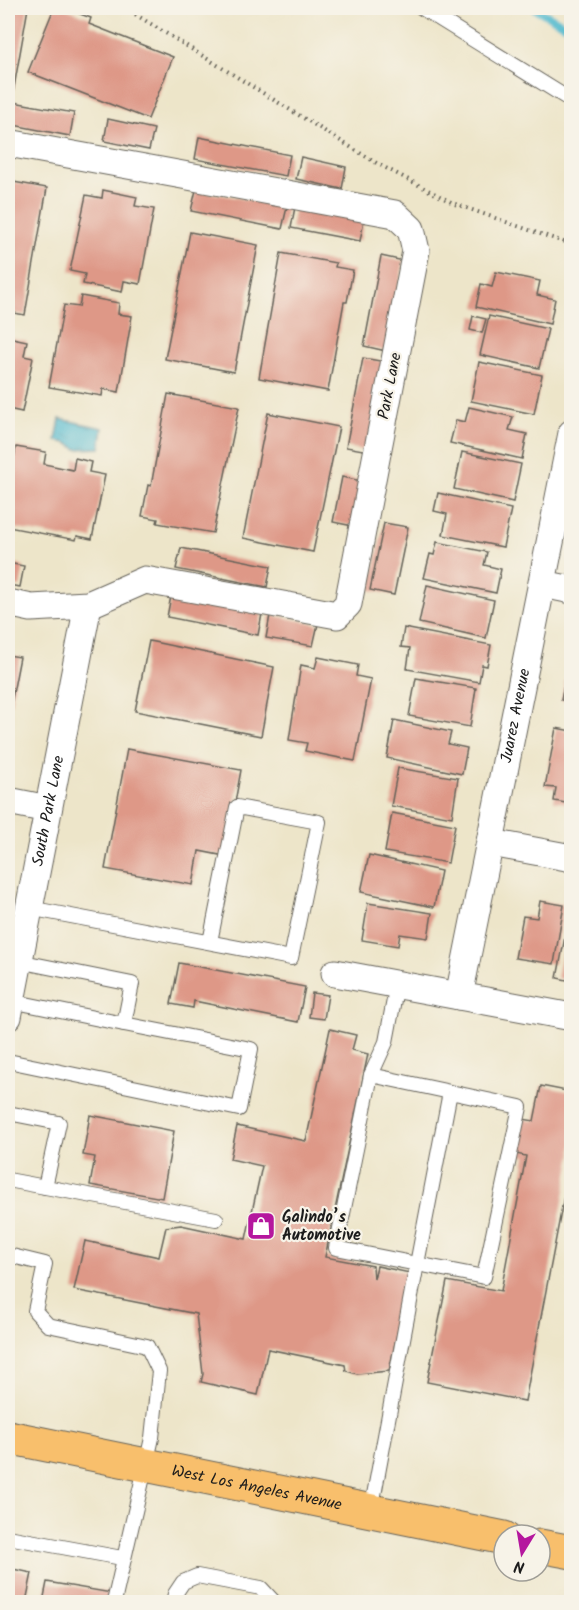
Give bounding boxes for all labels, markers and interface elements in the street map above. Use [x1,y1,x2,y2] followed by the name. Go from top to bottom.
[371,351,409,421] street label: Park Lane
[494,666,537,765] street label: Juarez Avenue
[25,753,71,868] street label: South Park Lane
[282,1205,361,1248] place label: Galindo’s Automotive
[245,1210,277,1242] shop icon: Galindo’s Automotive
[170,1458,344,1517] street label: West Los Angeles Avenue
[492,1523,552,1583] north arrow
[512,1553,527,1579] text: N

